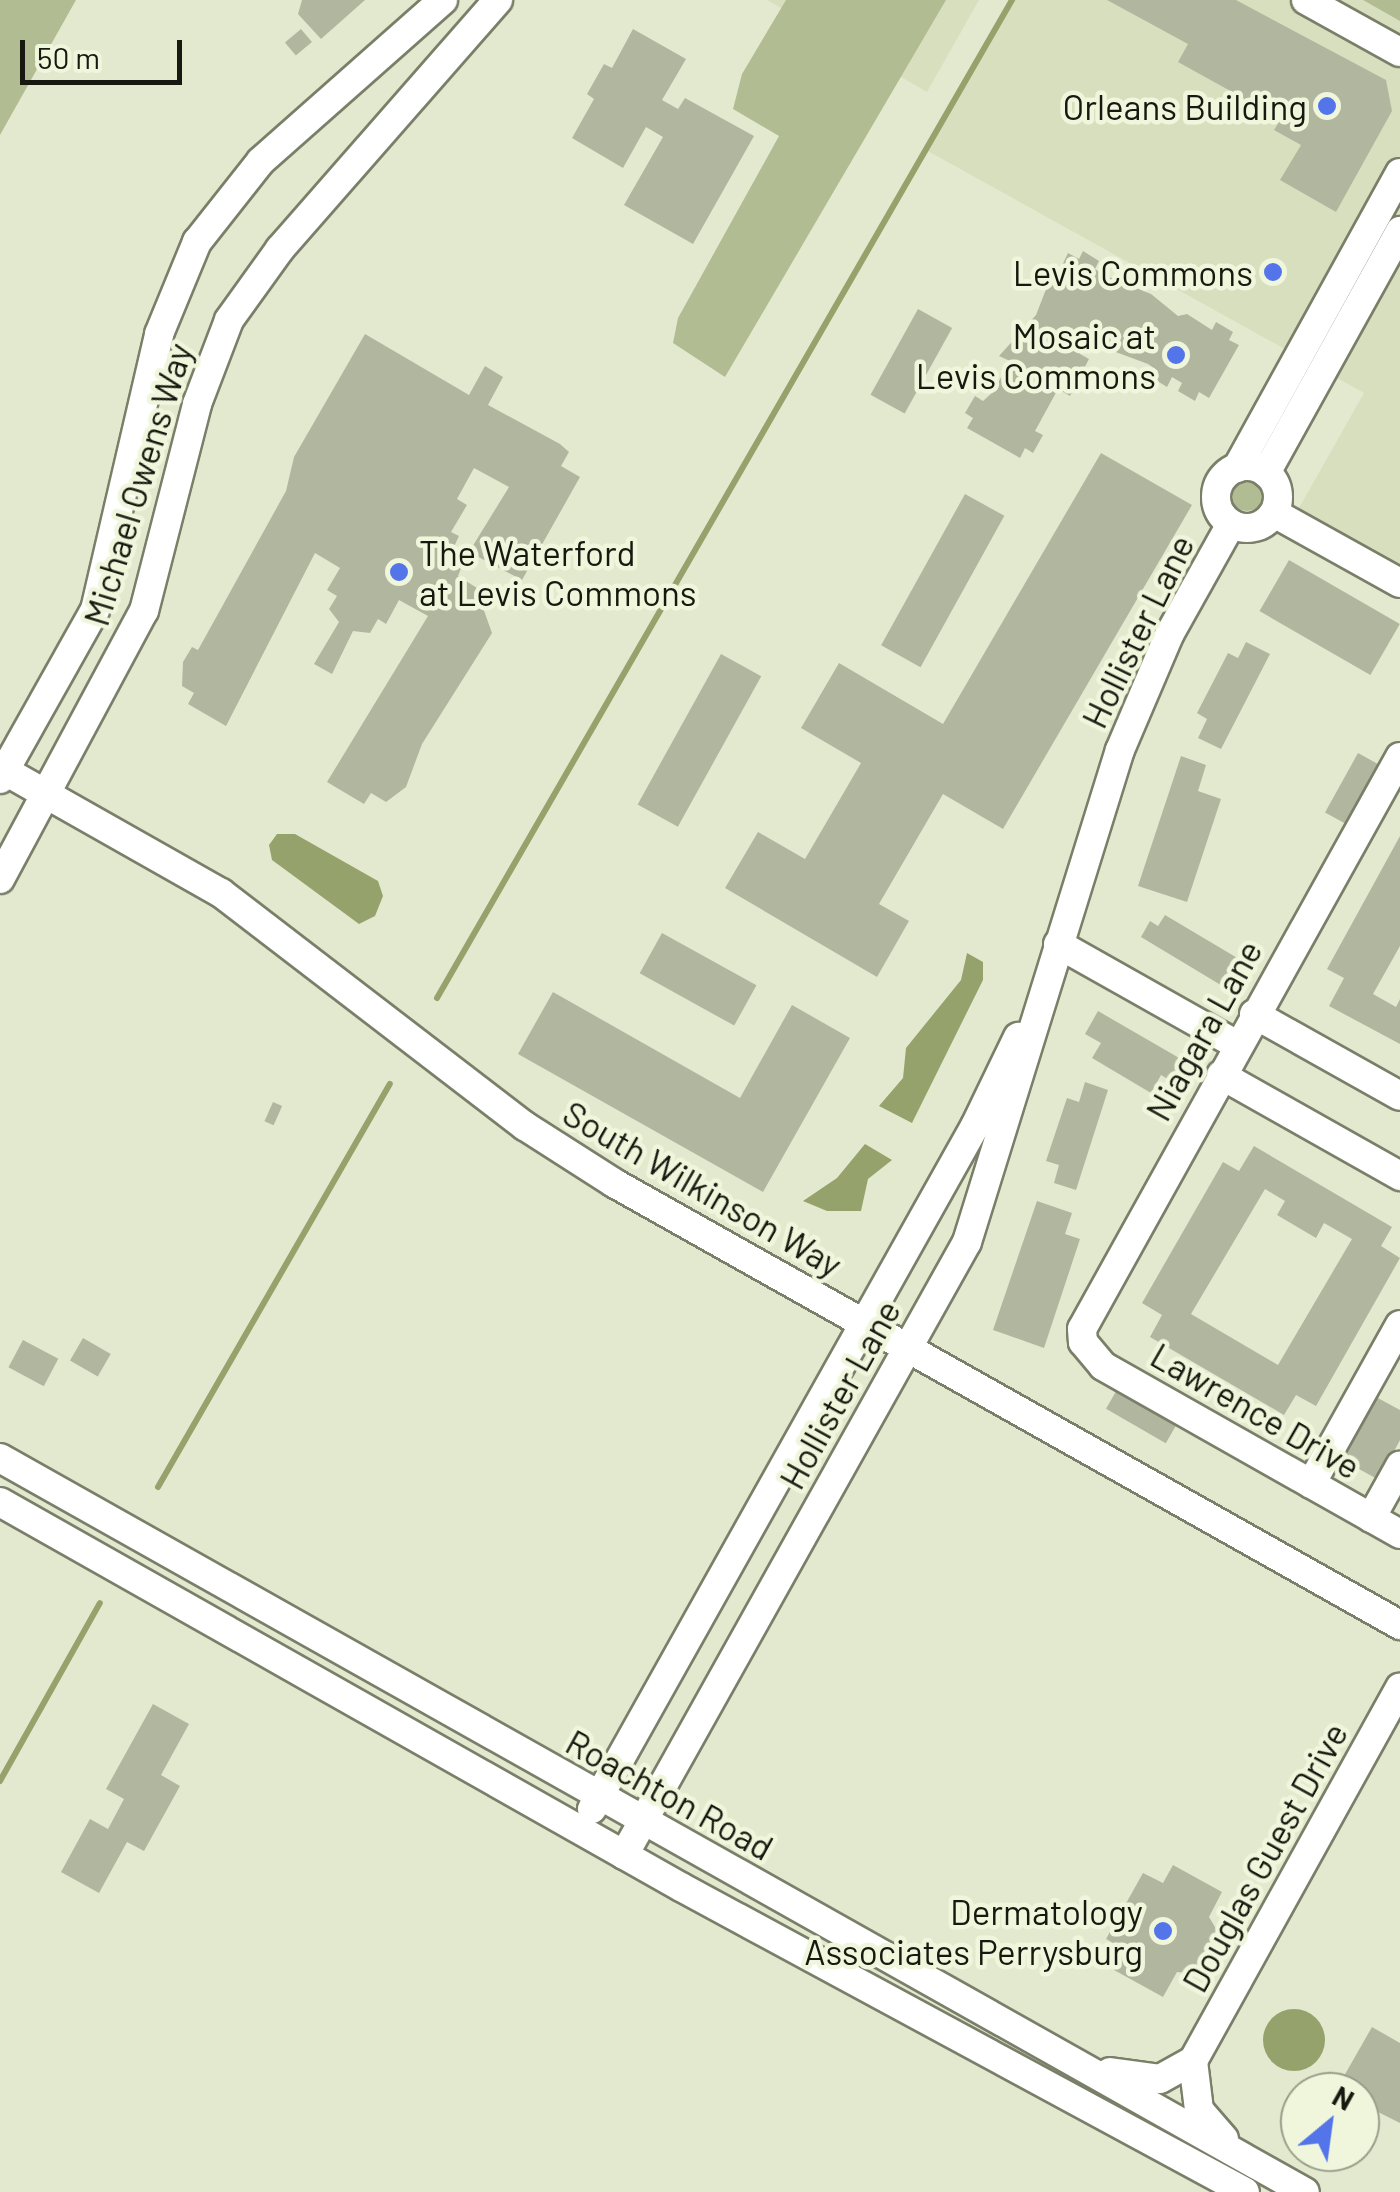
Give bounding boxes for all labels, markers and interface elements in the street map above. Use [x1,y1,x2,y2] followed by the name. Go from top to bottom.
[25,20,188,82] scale bar
[37,39,100,75] text: 50 m
[1063,85,1307,127] place label: Orleans Building
[1316,95,1338,117] marker: Orleans Building
[1013,251,1253,293] place label: Levis Commons
[1262,261,1284,283] marker: Levis Commons
[916,314,1156,396] place label: Mosaic at Levis Commons
[74,338,200,630] street label: Michael Owens Way
[1165,344,1187,366] marker: Mosaic at Levis Commons
[1072,528,1202,734] street label: Hollister Lane
[419,531,697,613] place label: The Waterford at Levis Commons
[388,561,410,583] marker: The Waterford at Levis Commons
[1136,932,1270,1128] street label: Niagara Lane
[556,1091,850,1285] street label: South Wilkinson Way
[770,1292,908,1496] street label: Hollister Lane
[1144,1333,1368,1487] street label: Lawrence Drive
[1173,1715,1355,1999] street label: Douglas Guest Drive
[559,1720,781,1868] street label: Roachton Road
[804,1890,1143,1972] place label: Dermatology Associates Perrysburg
[1152,1920,1174,1942] marker: Dermatology Associates Perrysburg
[1280,2072,1380,2172] north arrow
[1327,2078,1360,2117] text: N

